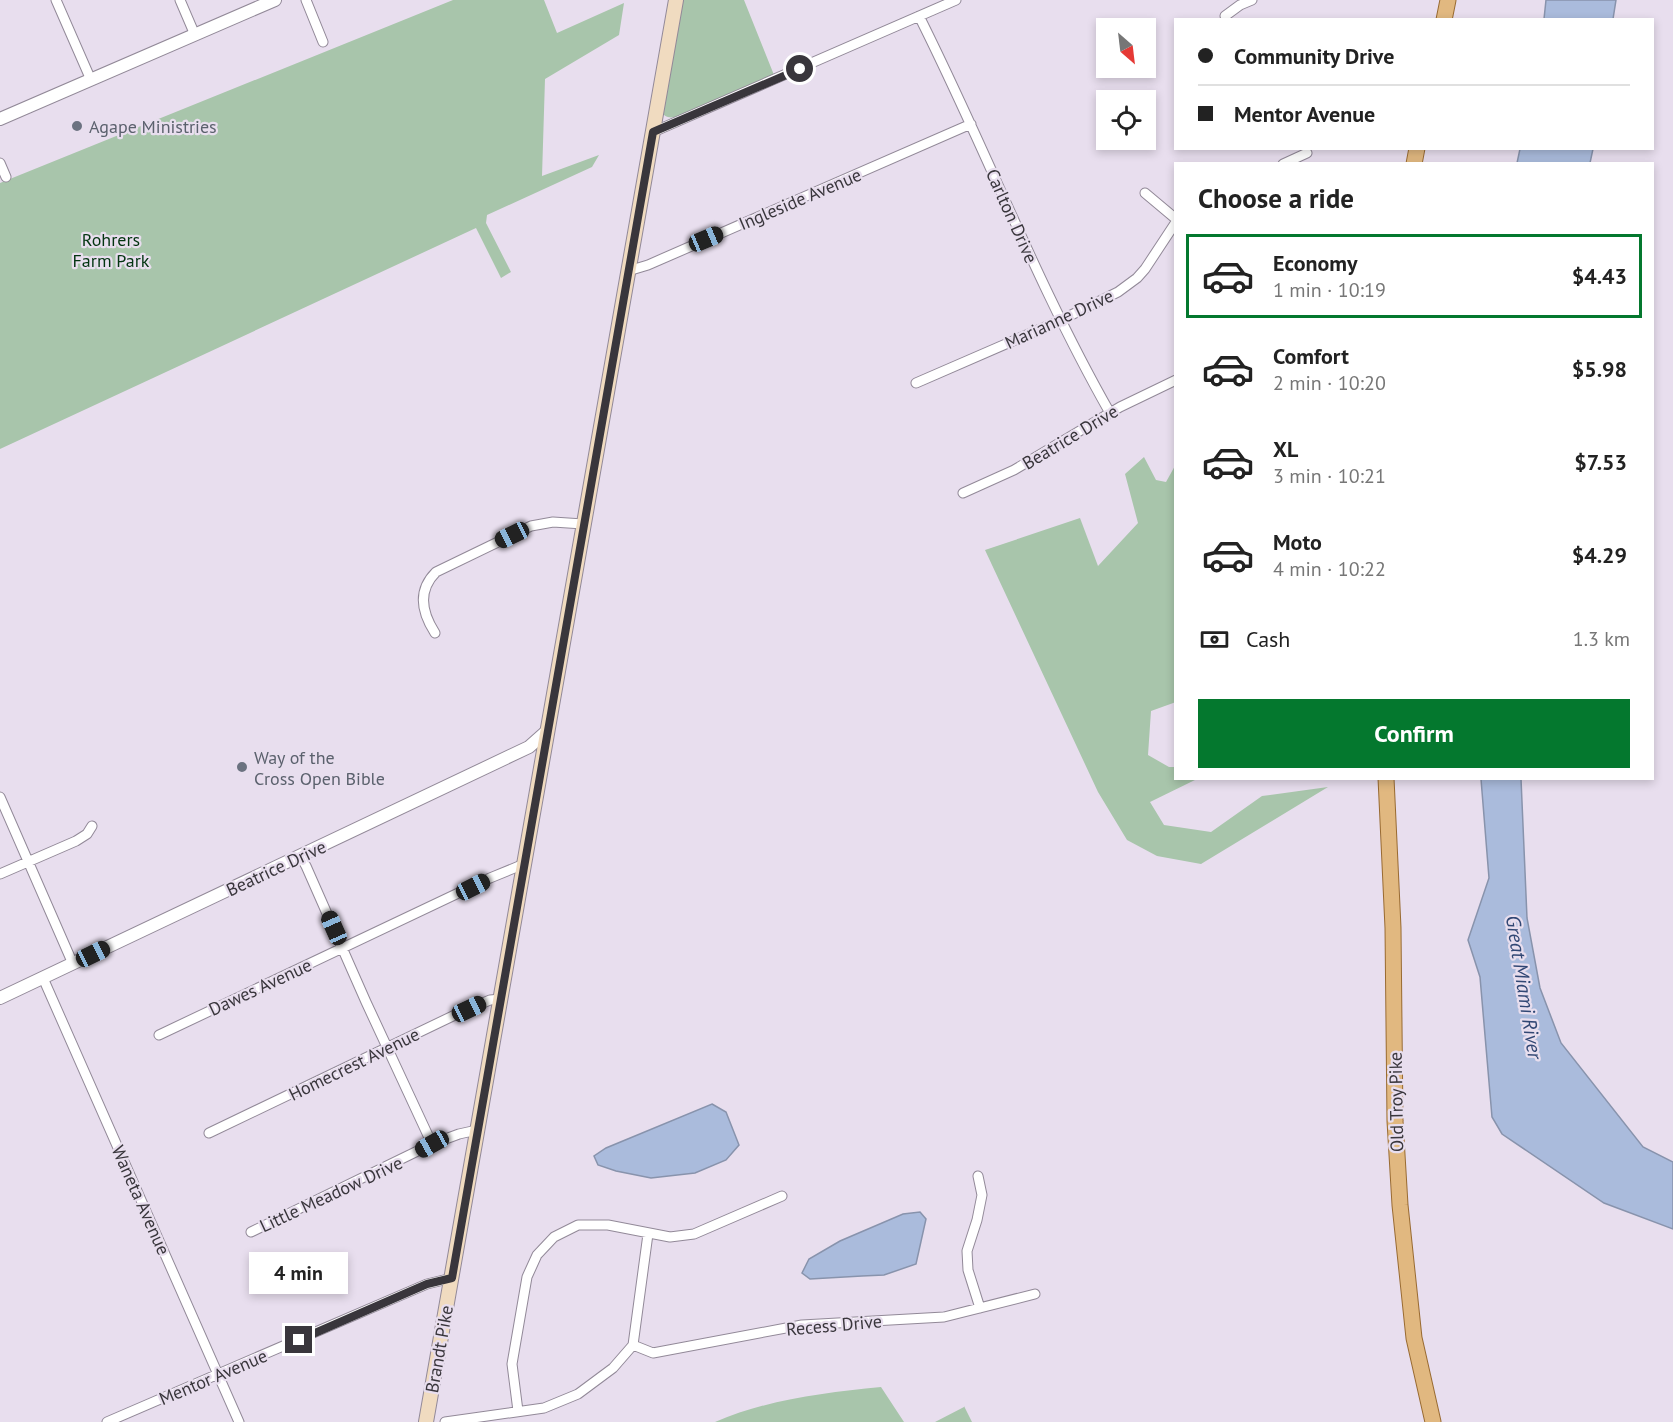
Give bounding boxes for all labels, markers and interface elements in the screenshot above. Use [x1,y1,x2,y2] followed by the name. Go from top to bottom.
[1096,18,1156,78] north arrow
[1096,18,1156,150] map controls
[1234,42,1394,70] text: Community Drive
[786,55,813,82] route start
[1096,90,1156,150] button: locate
[1234,100,1375,128] text: Mentor Avenue
[89,115,217,138] place label: Agape Ministries
[70,119,84,133] marker: Agape Ministries
[735,163,865,235] street label: Ingleside Avenue
[981,165,1043,267] street label: Carlton Drive
[1198,181,1354,215] text: Choose a ride
[686,224,726,254] car
[73,228,150,272] park label: Rohrers Farm Park
[1201,249,1255,303] icon: car
[1273,249,1357,277] text: Economy
[1572,262,1627,290] text: $4.43
[1273,277,1386,303] text: 1 min · 10:19
[1001,284,1117,354] street label: Marianne Drive
[1201,342,1255,396] icon: car
[1273,342,1349,370] text: Comfort
[1572,355,1627,383] text: $5.98
[1273,370,1386,396] text: 2 min · 10:20
[1018,399,1122,475] street label: Beatrice Drive
[1201,435,1255,489] icon: car
[1273,435,1298,463] text: XL
[1574,448,1627,476] text: $7.53
[1273,463,1386,489] text: 3 min · 10:21
[492,519,532,551] car
[1201,528,1255,582] icon: car
[1273,528,1322,556] text: Moto
[1572,541,1627,569] text: $4.29
[1273,556,1386,582] text: 4 min · 10:22
[1198,623,1231,656] icon: cash
[1246,625,1290,653] text: Cash
[1573,626,1630,652] text: 1.3 km
[1198,699,1630,768] button: Confirm
[254,746,385,790] place label: Way of the Cross Open Bible
[235,760,249,774] marker: Way of the Cross Open Bible
[222,835,330,901] street label: Beatrice Drive
[453,871,493,903] car
[318,908,350,948] car
[1500,913,1548,1062] water label: Great Miami River
[73,938,113,970] car
[205,953,315,1021] street label: Dawes Avenue
[449,993,489,1025] car
[285,1022,423,1106] street label: Homecrest Avenue
[1384,1052,1408,1152] street label: Old Troy Pike
[412,1127,452,1161] car
[107,1142,175,1258] street label: Waneta Avenue
[256,1151,406,1237] street label: Little Meadow Drive
[250,1253,348,1295] callout: 4 min
[274,1260,323,1286] text: 4 min
[420,1303,458,1395] street label: Brandt Pike
[785,1309,883,1341] street label: Recess Drive
[285,1326,312,1353] route end
[155,1344,271,1410] street label: Mentor Avenue

